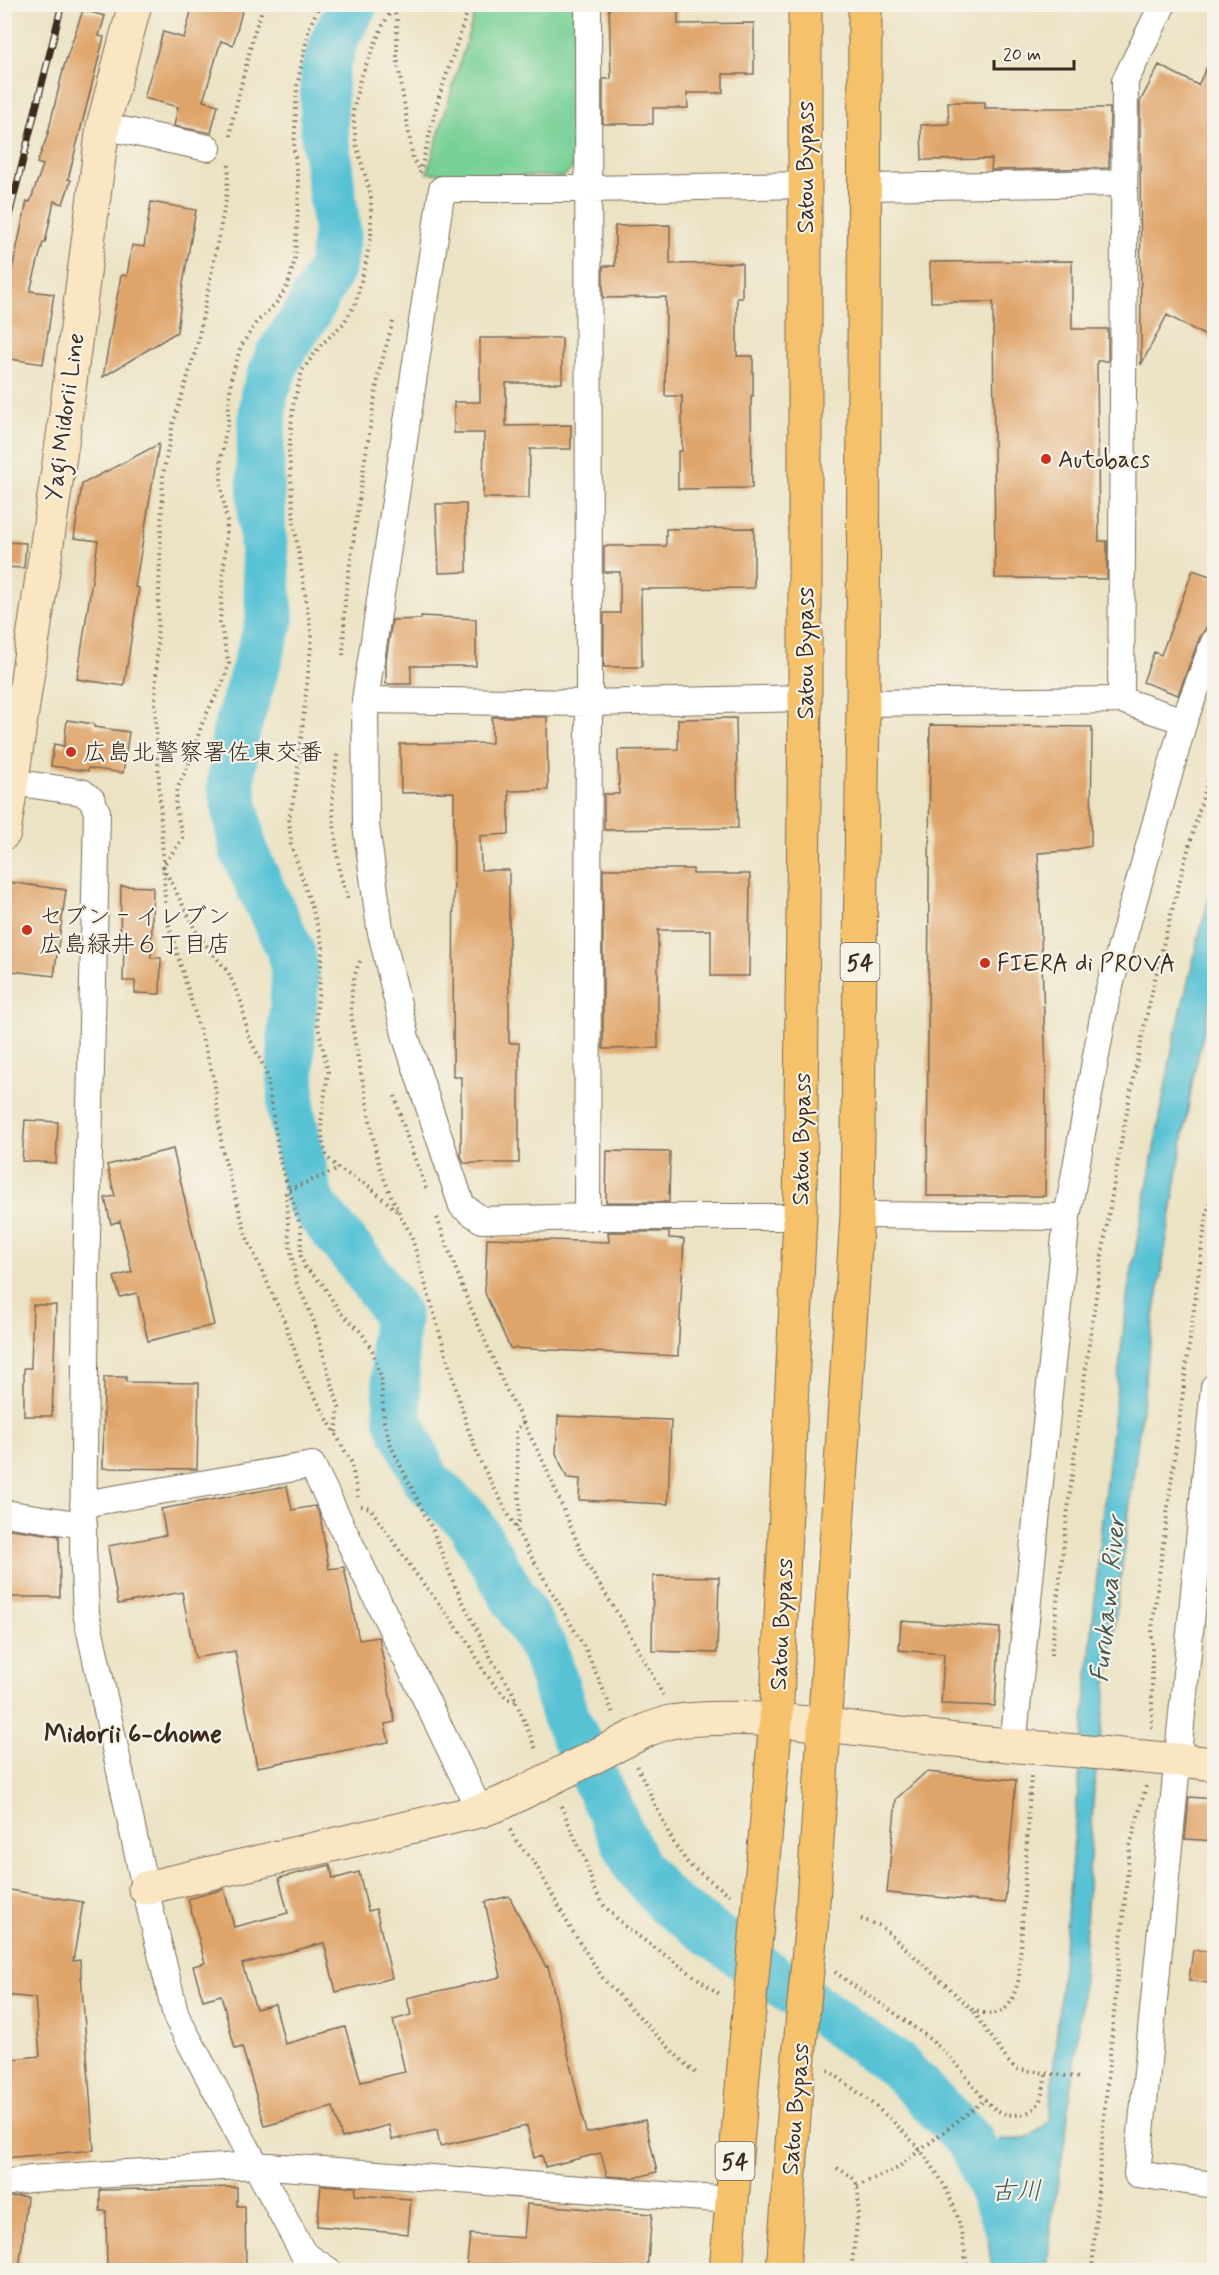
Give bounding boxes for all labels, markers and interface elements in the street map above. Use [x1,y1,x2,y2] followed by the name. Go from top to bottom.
[994,33,1074,71] scale bar
[1003,43,1041,67] text: 20 m
[791,100,822,233] street label: Satou Bypass
[38,331,96,504] street label: Yagi Midorii Line
[1058,445,1151,476] place label: Autobacs
[1039,452,1053,466] marker: Autobacs
[791,586,822,719] street label: Satou Bypass
[83,738,323,769] place label: 広島北警察署佐東交番
[64,745,78,759] marker: 広島北警察署佐東交番
[39,902,231,961] place label: セブン‐イレブン 広島緑井６丁目店
[20,923,34,937] marker: セブン‐イレブン 広島緑井６丁目店
[840,943,880,981] road number: 54
[997,949,1176,980] place label: FIERA di PROVA
[978,956,992,970] marker: FIERA di PROVA
[786,1072,819,1206] street label: Satou Bypass
[1083,1511,1135,1684] water label: Furukawa River
[764,1557,801,1691] street label: Satou Bypass
[44,1718,222,1752] district label: Midorii 6-chome
[775,2041,818,2177] street label: Satou Bypass
[716,2142,754,2180] road number: 54
[990,2175,1042,2209] water label: 古川

